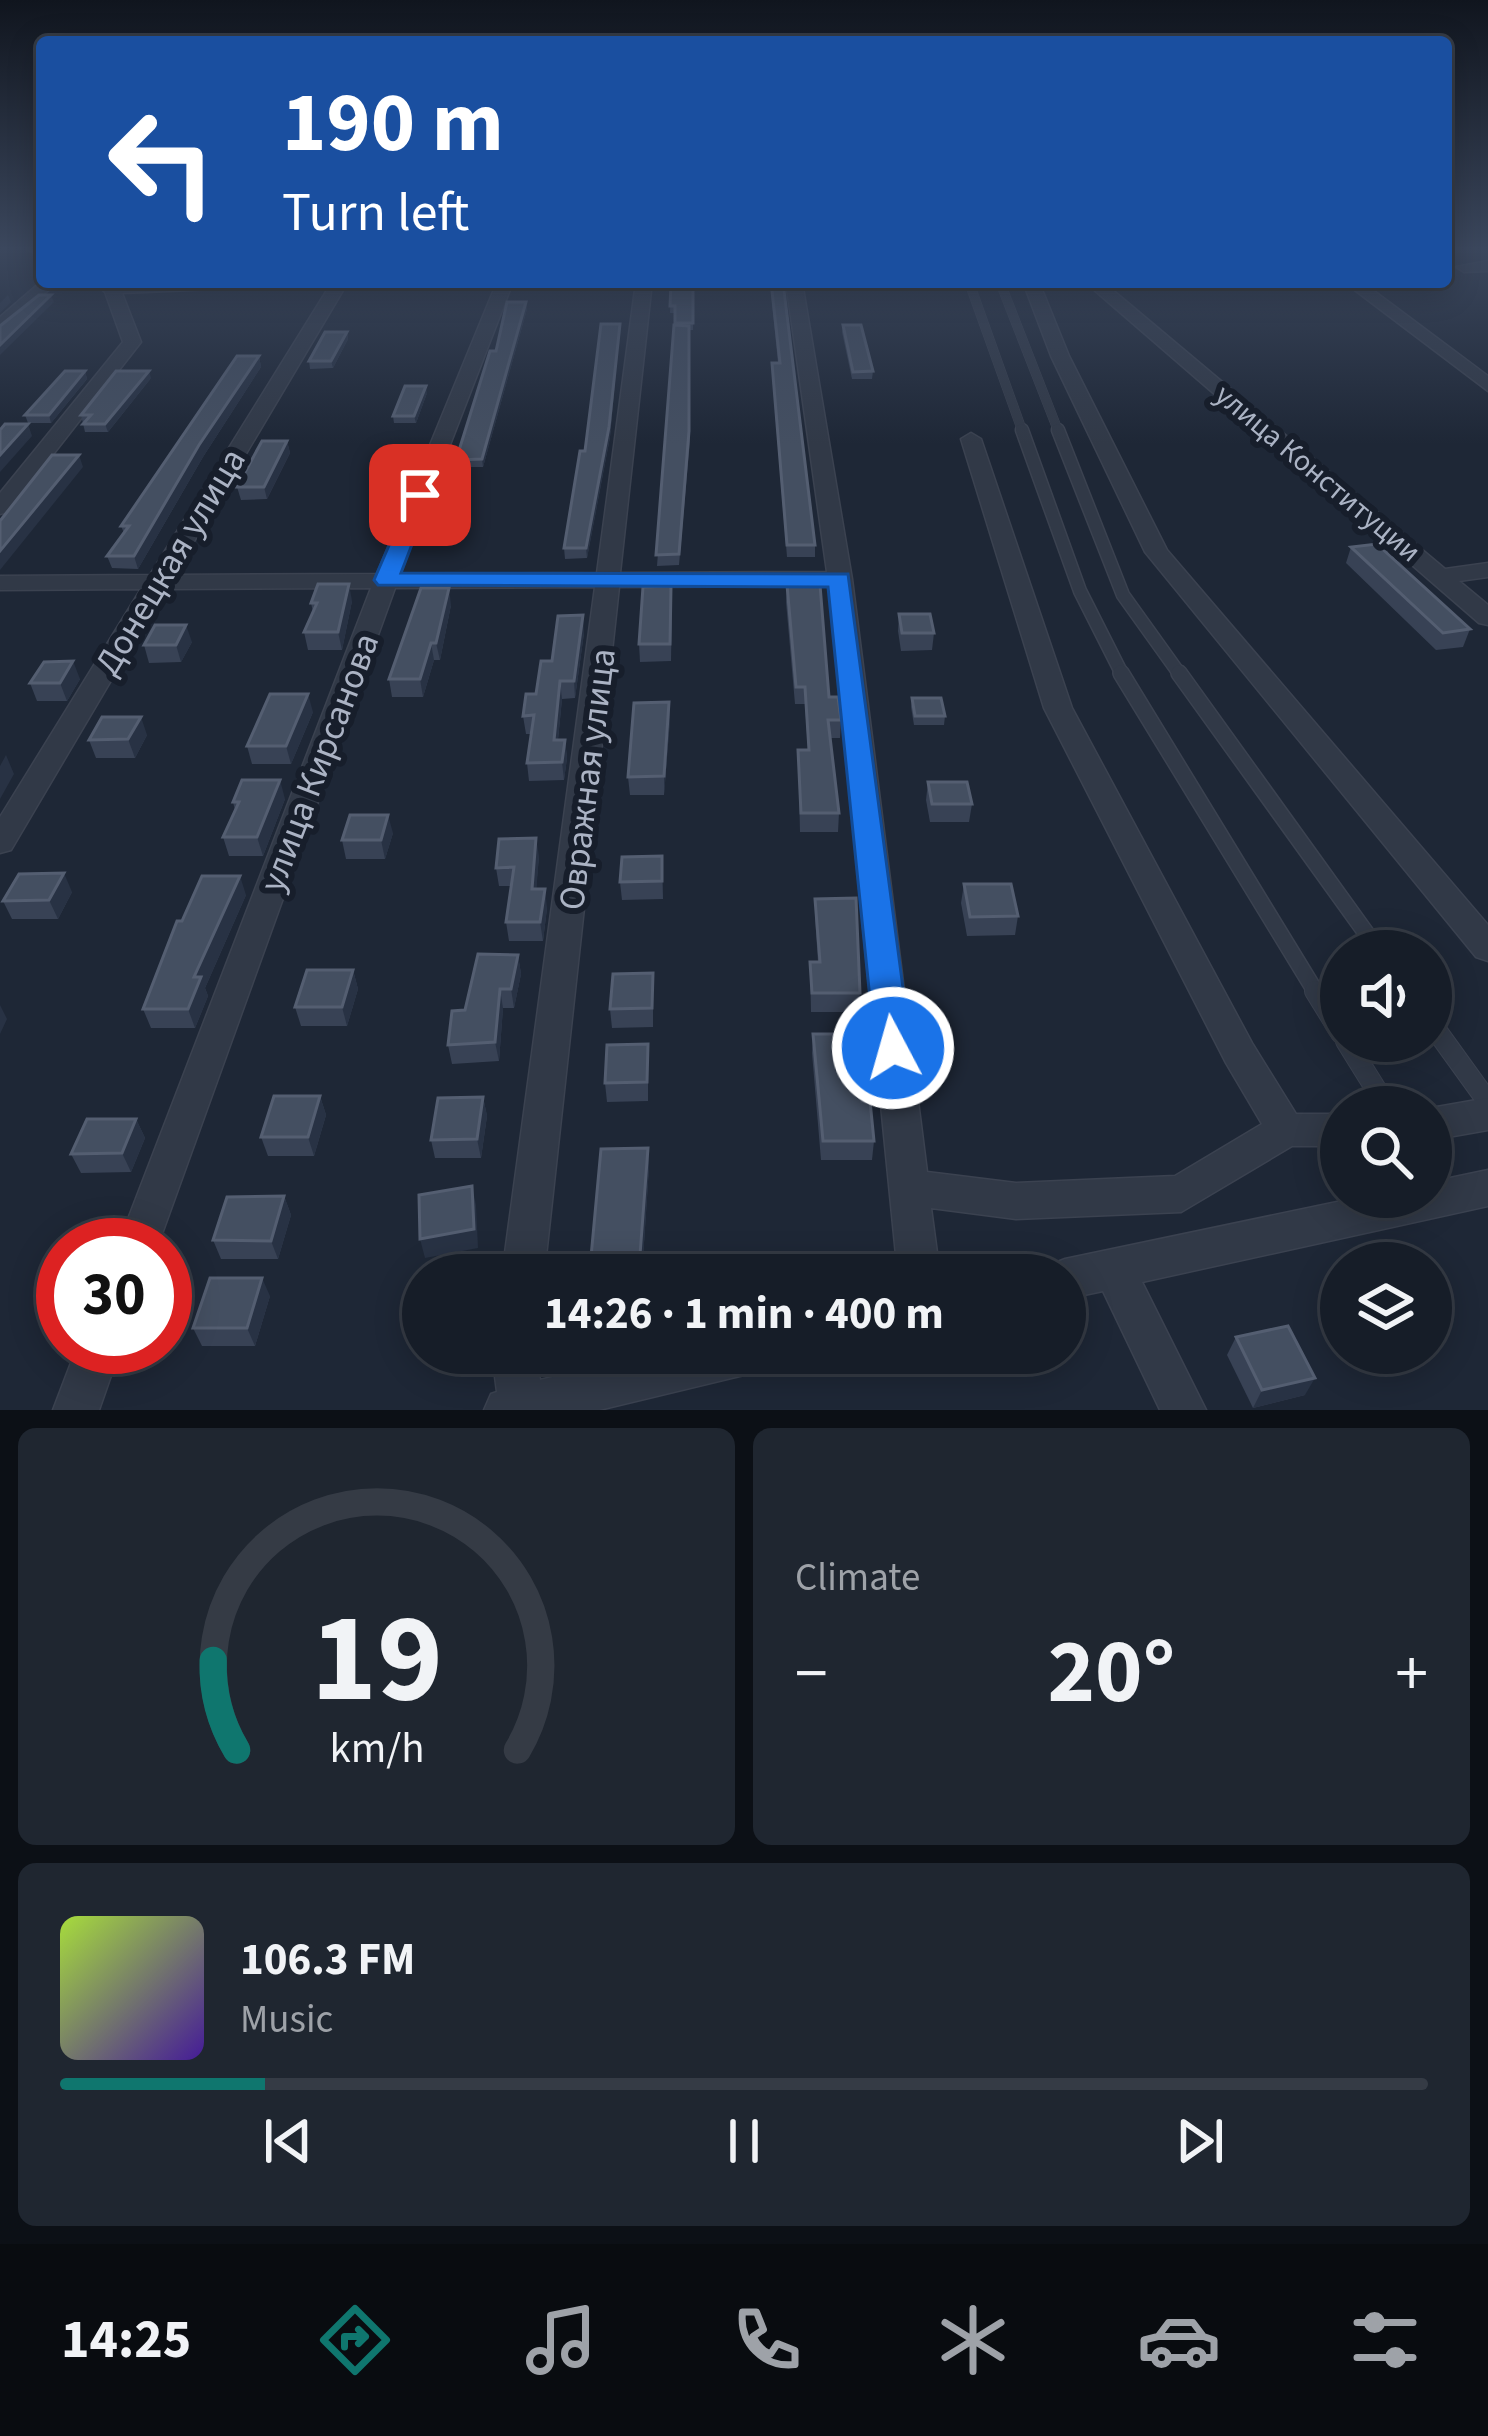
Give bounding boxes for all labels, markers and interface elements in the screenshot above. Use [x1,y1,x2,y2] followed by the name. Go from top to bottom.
[282,64,504,184] text: 190 m
[84,84,240,240] icon: left
[282,175,469,252] text: Turn left
[1205,374,1430,573] street label: улица Конституции
[82,439,258,685] street label: Донецкая улица
[369,444,471,546] pin
[387,462,453,528] icon: arrive
[247,626,392,899] street label: улица Кирсанова
[546,646,629,913] street label: Овражная улица
[1320,930,1452,1374] map controls
[1320,930,1452,1062] button: sound
[830,985,956,1111] position arrow
[1320,1086,1452,1218] button: search
[36,1218,192,1374] speed limit sign: 30
[1320,1242,1452,1374] button: layers
[544,1282,944,1346] text: 14:26 · 1 min · 400 m
[795,1550,920,1606] text: Climate
[311,1571,442,1749] text: 19
[1048,1609,1175,1737] text: 20°
[795,1627,828,1721] text: −
[1395,1627,1428,1721] text: +
[329,1717,424,1778] text: km/h
[240,1928,415,1992] text: 106.3 FM
[240,1992,333,2048] text: Music
[255,2108,321,2174] icon: previous
[711,2108,777,2174] icon: pause
[1167,2108,1233,2174] icon: next
[313,2298,397,2382] icon: directions
[519,2298,603,2382] icon: music
[725,2298,809,2382] icon: phone
[931,2298,1015,2382] icon: climate
[1137,2298,1221,2382] icon: car
[1343,2298,1427,2382] icon: filters
[61,2302,191,2379] text: 14:25

